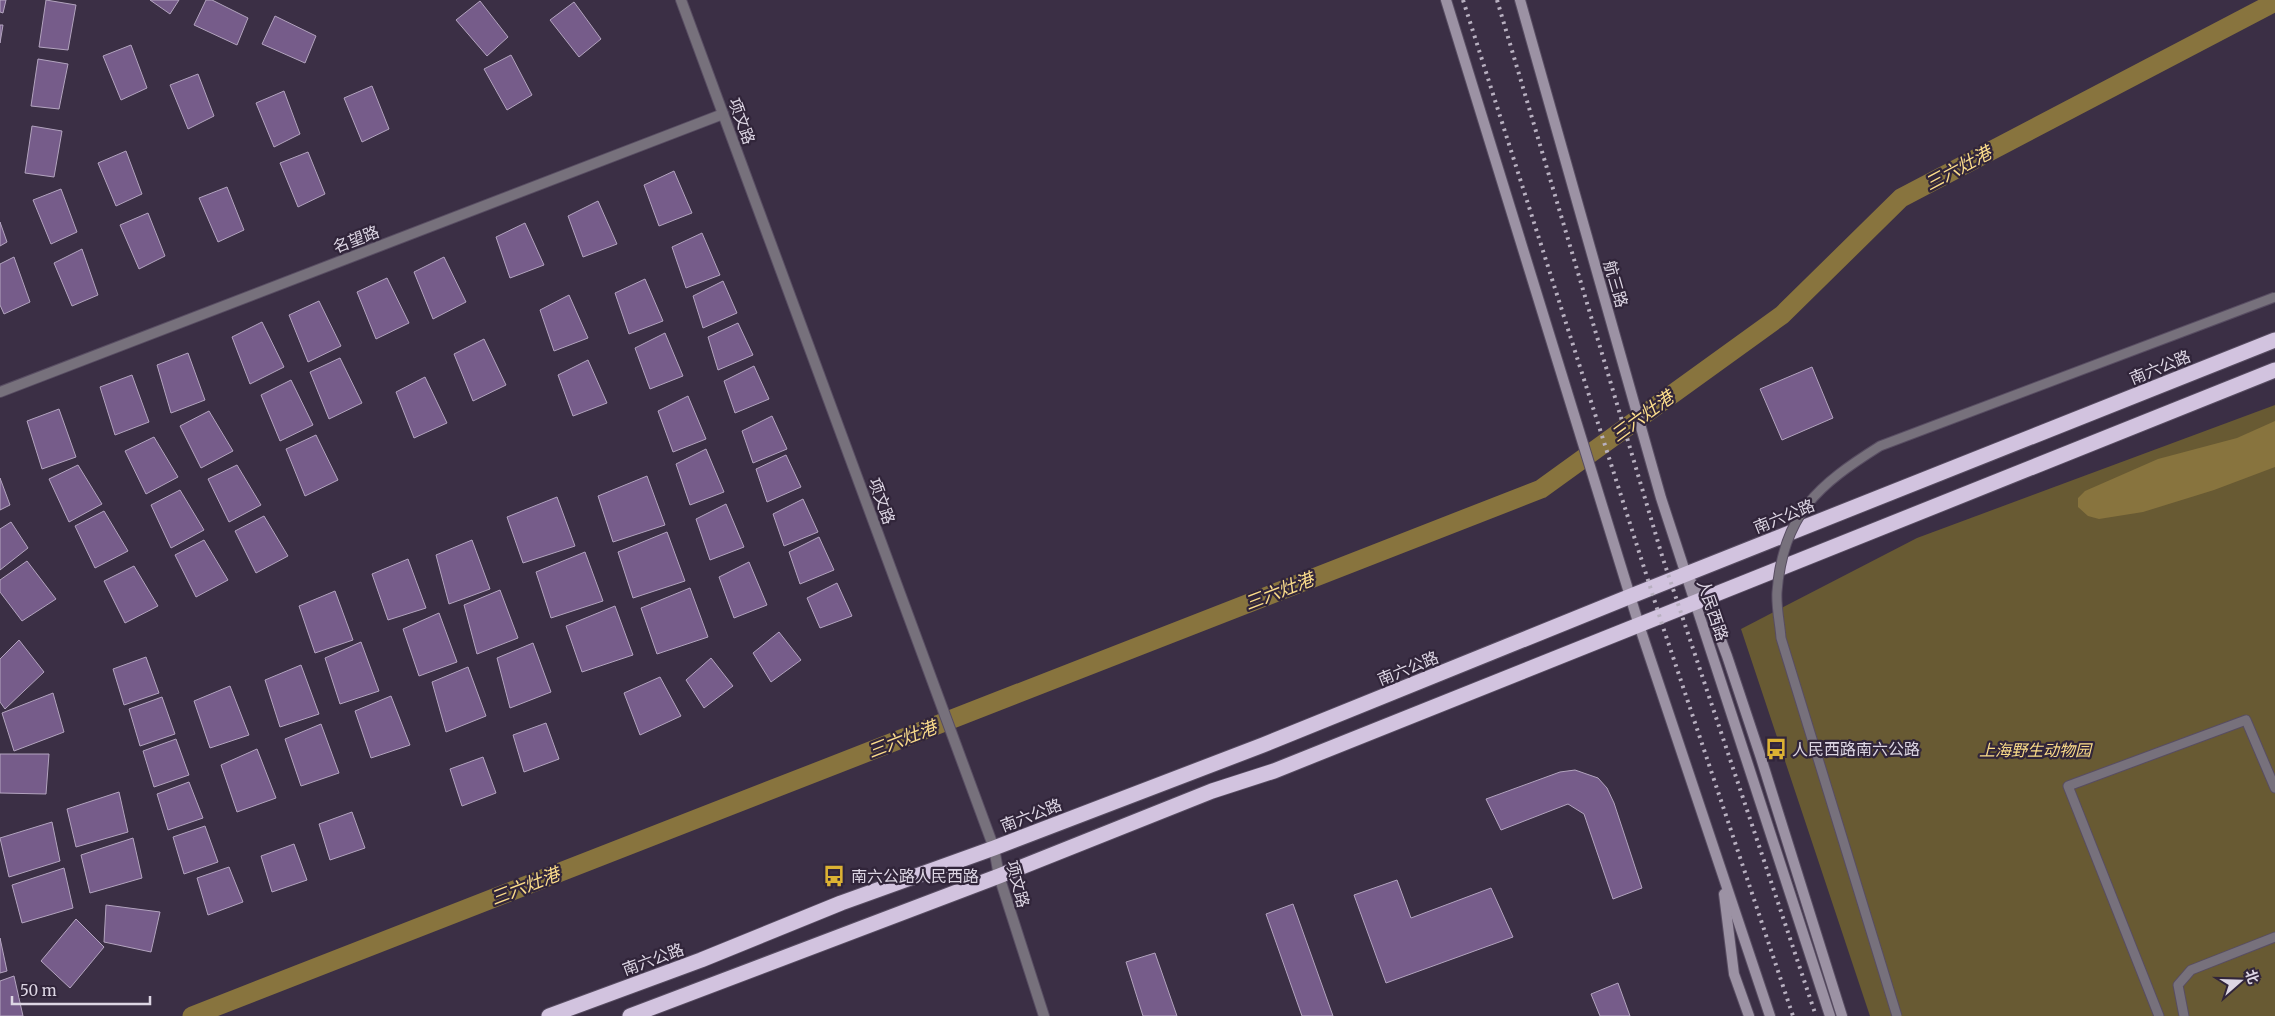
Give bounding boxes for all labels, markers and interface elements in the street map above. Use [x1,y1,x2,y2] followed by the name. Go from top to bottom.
[724,95,760,147] street label: 项文路
[1921,140,1998,195] water label: 三六灶港
[330,221,382,257] street label: 名望路
[1600,258,1632,310] street label: 航三路
[2127,346,2193,388] street label: 南六公路
[1606,384,1680,446] water label: 三六灶港
[864,475,900,527] street label: 项文路
[1751,495,1817,537] street label: 南六公路
[1241,566,1320,615] water label: 三六灶港
[1693,576,1733,644] street label: 人民西路
[1375,647,1441,689] street label: 南六公路
[864,714,943,763] water label: 三六灶港
[1763,736,1789,762] bus stop icon: 人民西路南六公路
[1792,739,1920,759] place label: 人民西路南六公路
[1979,740,2093,760] park label: 上海野生动物园
[998,794,1064,836] street label: 南六公路
[1002,858,1034,910] street label: 项文路
[487,861,566,910] water label: 三六灶港
[821,863,847,889] bus stop icon: 南六公路人民西路
[851,866,979,886] place label: 南六公路人民西路
[620,939,686,979] street label: 南六公路
[2215,956,2265,1006] north arrow
[2241,967,2263,986] text: 北
[12,974,150,1006] scale bar
[20,981,57,1000] text: 50 m

